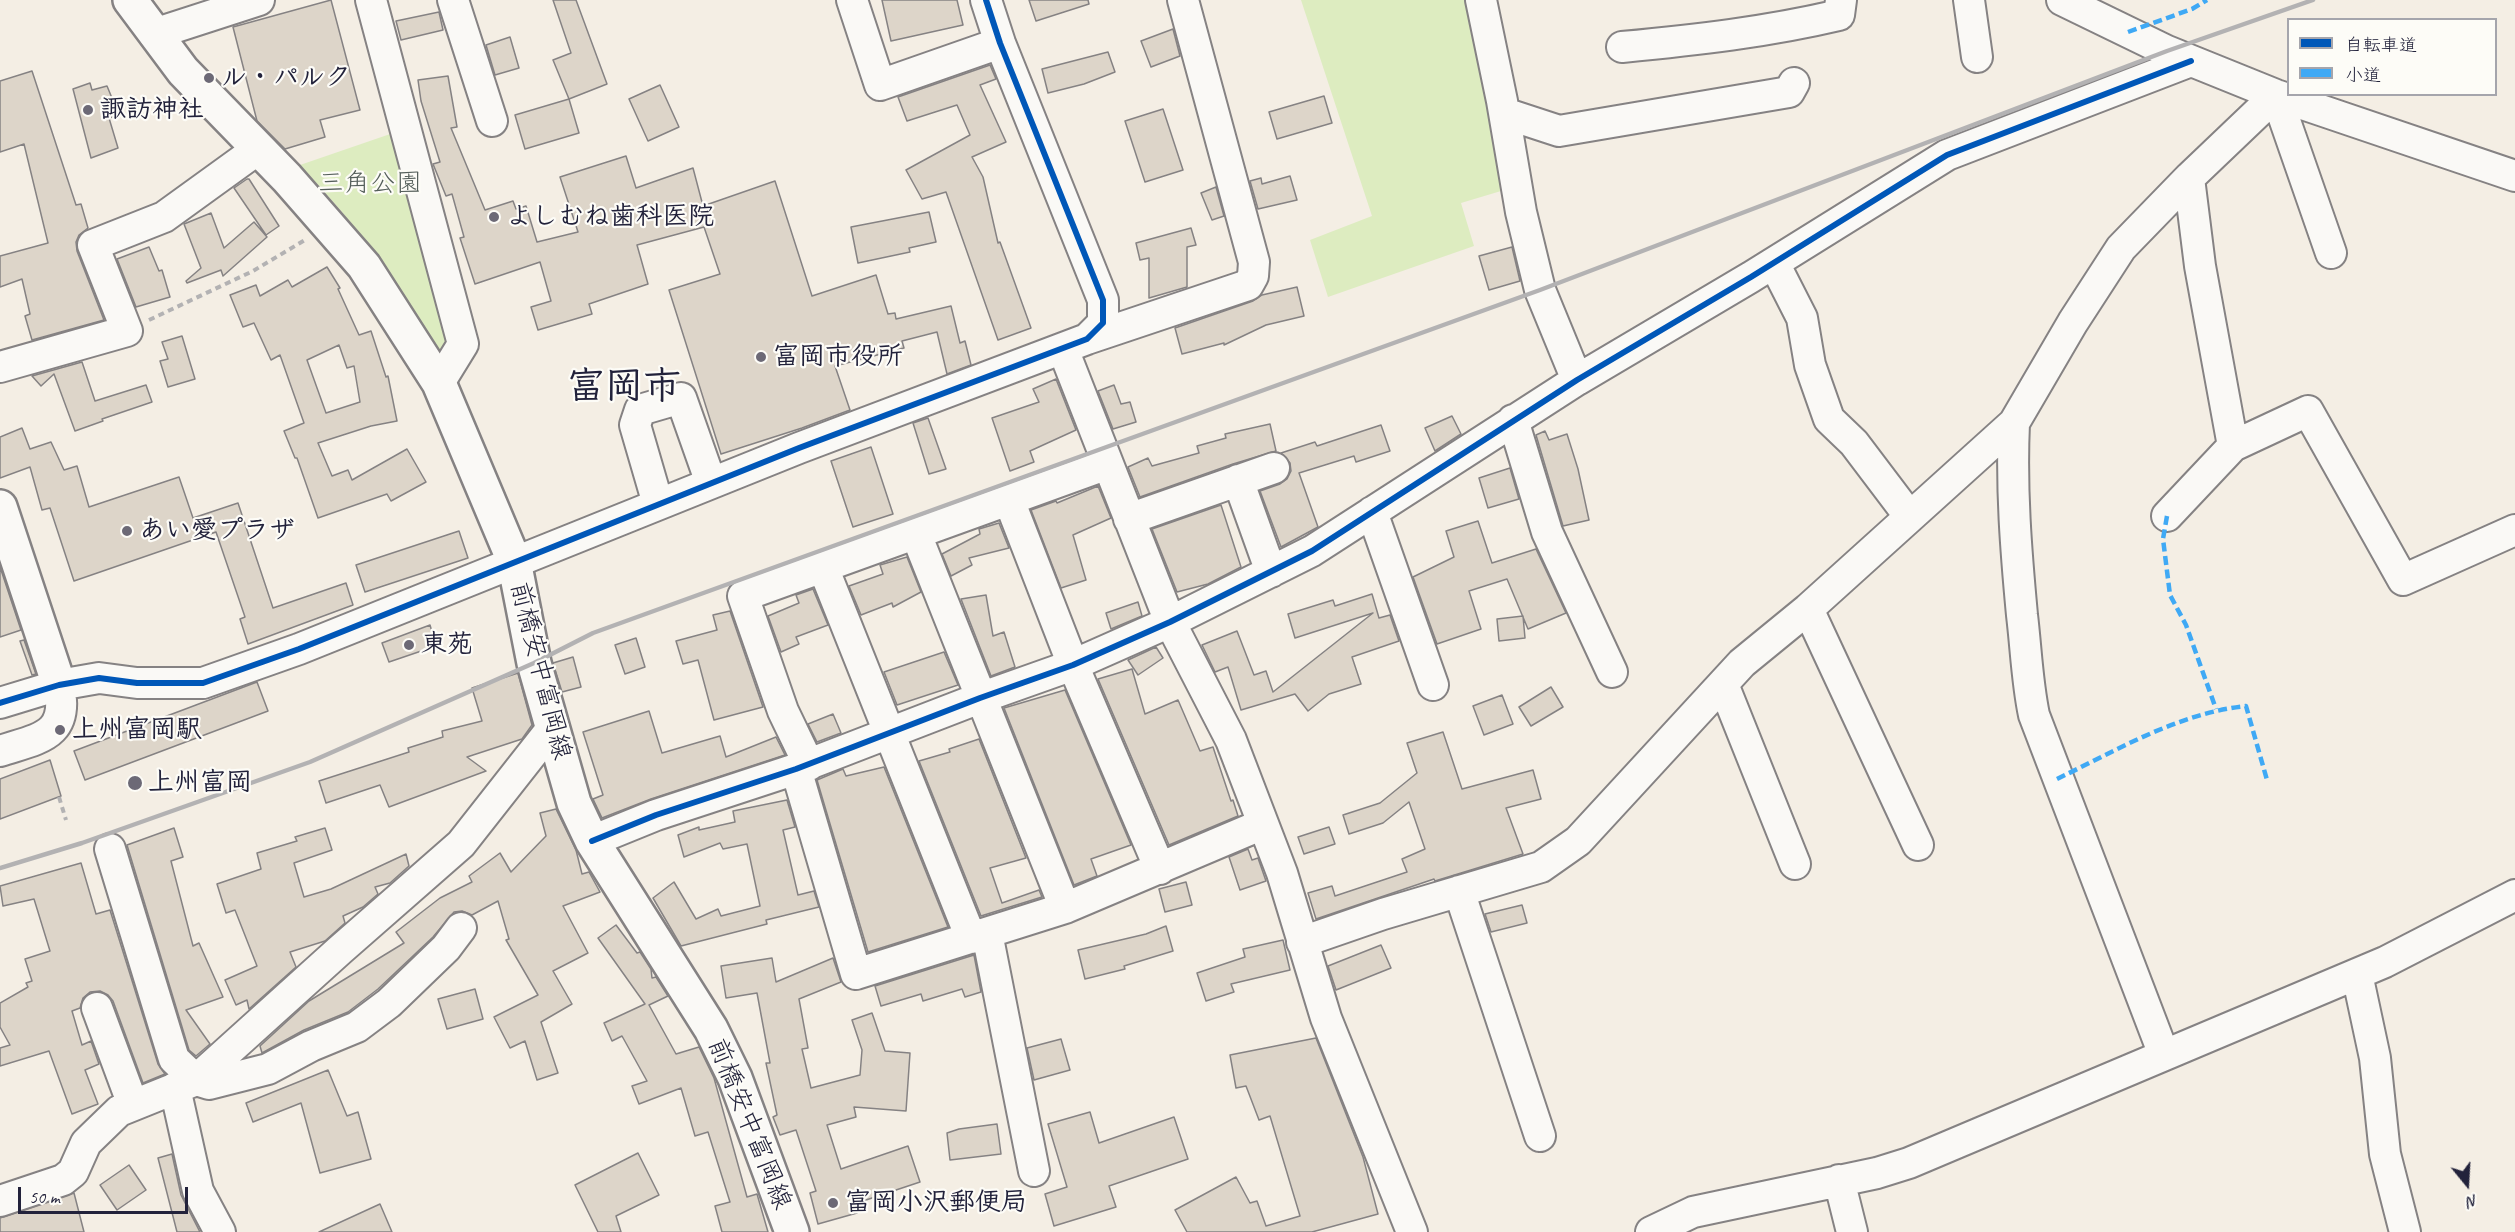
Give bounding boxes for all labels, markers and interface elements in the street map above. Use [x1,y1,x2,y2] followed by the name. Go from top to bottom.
[2287,18,2497,96] legend
[2345,34,2417,56] text: 自転車道
[221,62,351,94] place label: ル・パルク
[2345,64,2381,86] text: 小道
[202,71,216,85] marker: ル・パルク
[100,94,204,126] place label: 諏訪神社
[81,103,95,117] marker: 諏訪神社
[318,168,422,200] park label: 三角公園
[506,201,714,233] place label: よしむね歯科医院
[487,210,501,224] marker: よしむね歯科医院
[773,341,903,373] place label: 富岡市役所
[754,350,768,364] marker: 富岡市役所
[567,365,681,411] district label: 富岡市
[139,515,295,547] place label: あい愛プラザ
[120,524,134,538] marker: あい愛プラザ
[503,579,577,763] street label: 前橋安中富岡線
[421,629,473,661] place label: 東苑
[402,638,416,652] marker: 東苑
[72,714,202,746] place label: 上州富岡駅
[53,723,67,737] marker: 上州富岡駅
[148,767,252,799] place label: 上州富岡
[126,774,144,792] marker: 上州富岡
[700,1034,798,1214] street label: 前橋安中富岡線
[2437,1154,2497,1214] north arrow
[21,1175,190,1213] scale bar
[29,1186,60,1208] text: 50 m
[845,1187,1027,1219] place label: 富岡小沢郵便局
[2465,1190,2480,1212] text: N
[826,1196,840,1210] marker: 富岡小沢郵便局

